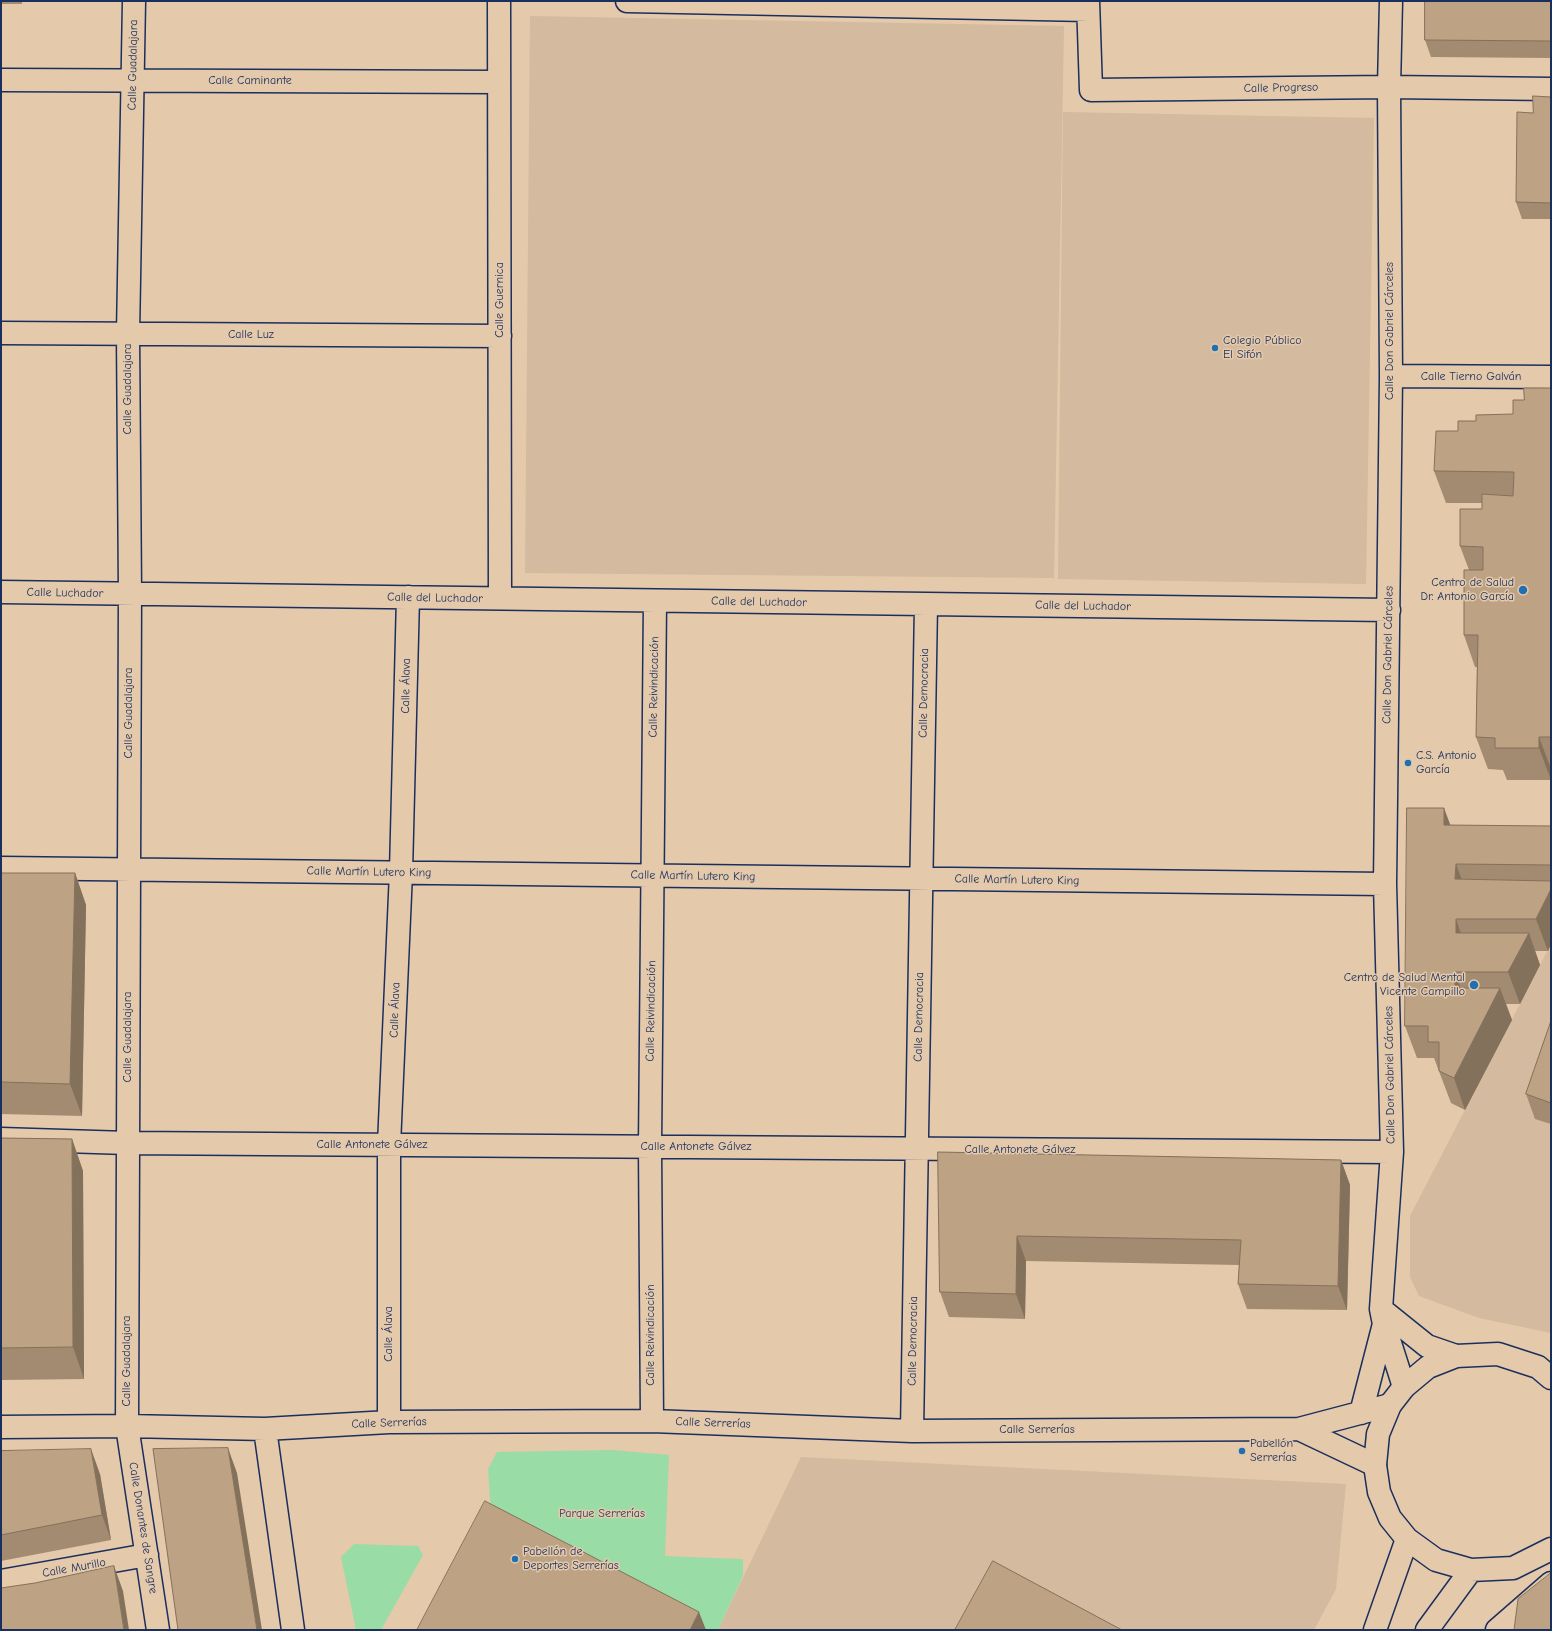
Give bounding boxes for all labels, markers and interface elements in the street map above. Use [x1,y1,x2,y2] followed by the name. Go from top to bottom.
[125,19,141,111] street label: Calle Guadalajara
[208,74,292,88] street label: Calle Caminante
[1244,80,1318,96] street label: Calle Progreso
[493,262,507,338] street label: Calle Guernica
[1383,262,1397,400] street label: Calle Don Gabriel Cárceles
[228,328,274,342] street label: Calle Luz
[1223,334,1302,362] place label: Colegio Público El Sifón
[1210,343,1220,353] marker: Colegio Público El Sifón
[121,344,135,434] street label: Calle Guadalajara
[1421,370,1521,384] street label: Calle Tierno Galván
[1420,576,1514,604] place label: Centro de Salud Dr. Antonio García
[1517,584,1529,596] marker: Centro de Salud Dr. Antonio García
[27,585,103,601] street label: Calle Luchador
[1380,586,1396,724] street label: Calle Don Gabriel Cárceles
[387,590,483,606] street label: Calle del Luchador
[711,594,807,610] street label: Calle del Luchador
[1035,598,1131,614] street label: Calle del Luchador
[646,636,662,738] street label: Calle Reivindicación
[916,648,932,738] street label: Calle Democracia
[398,658,414,714] street label: Calle Álava
[122,668,136,758] street label: Calle Guadalajara
[1416,749,1476,777] place label: C.S. Antonio García
[1403,758,1413,768] marker: C.S. Antonio García
[306,864,432,880] street label: Calle Martín Lutero King
[630,868,756,884] street label: Calle Martín Lutero King
[954,872,1080,888] street label: Calle Martín Lutero King
[643,960,659,1062] street label: Calle Reivindicación
[1344,971,1465,999] place label: Centro de Salud Mental Vicente Campillo
[911,972,927,1062] street label: Calle Democracia
[1468,979,1480,991] marker: Centro de Salud Mental Vicente Campillo
[387,982,403,1038] street label: Calle Álava
[121,992,135,1082] street label: Calle Guadalajara
[1382,1006,1398,1144] street label: Calle Don Gabriel Cárceles
[316,1138,428,1152] street label: Calle Antonete Gálvez
[640,1140,752,1154] street label: Calle Antonete Gálvez
[964,1143,1076,1157] street label: Calle Antonete Gálvez
[644,1284,658,1386] street label: Calle Reivindicación
[905,1296,921,1386] street label: Calle Democracia
[382,1306,396,1362] street label: Calle Álava
[120,1316,134,1406] street label: Calle Guadalajara
[351,1414,427,1432] street label: Calle Serrerías
[675,1414,751,1432] street label: Calle Serrerías
[999,1423,1075,1437] street label: Calle Serrerías
[1250,1437,1297,1465] place label: Pabellón Serrerías
[1237,1446,1247,1456] marker: Pabellón Serrerías
[125,1461,161,1595] street label: Calle Donantes de Sangre
[559,1507,645,1521] park label: Parque Serrerías
[523,1545,619,1573] place label: Pabellón de Deportes Serrerías
[510,1554,520,1564] marker: Pabellón de Deportes Serrerías
[41,1555,107,1581] street label: Calle Murillo

